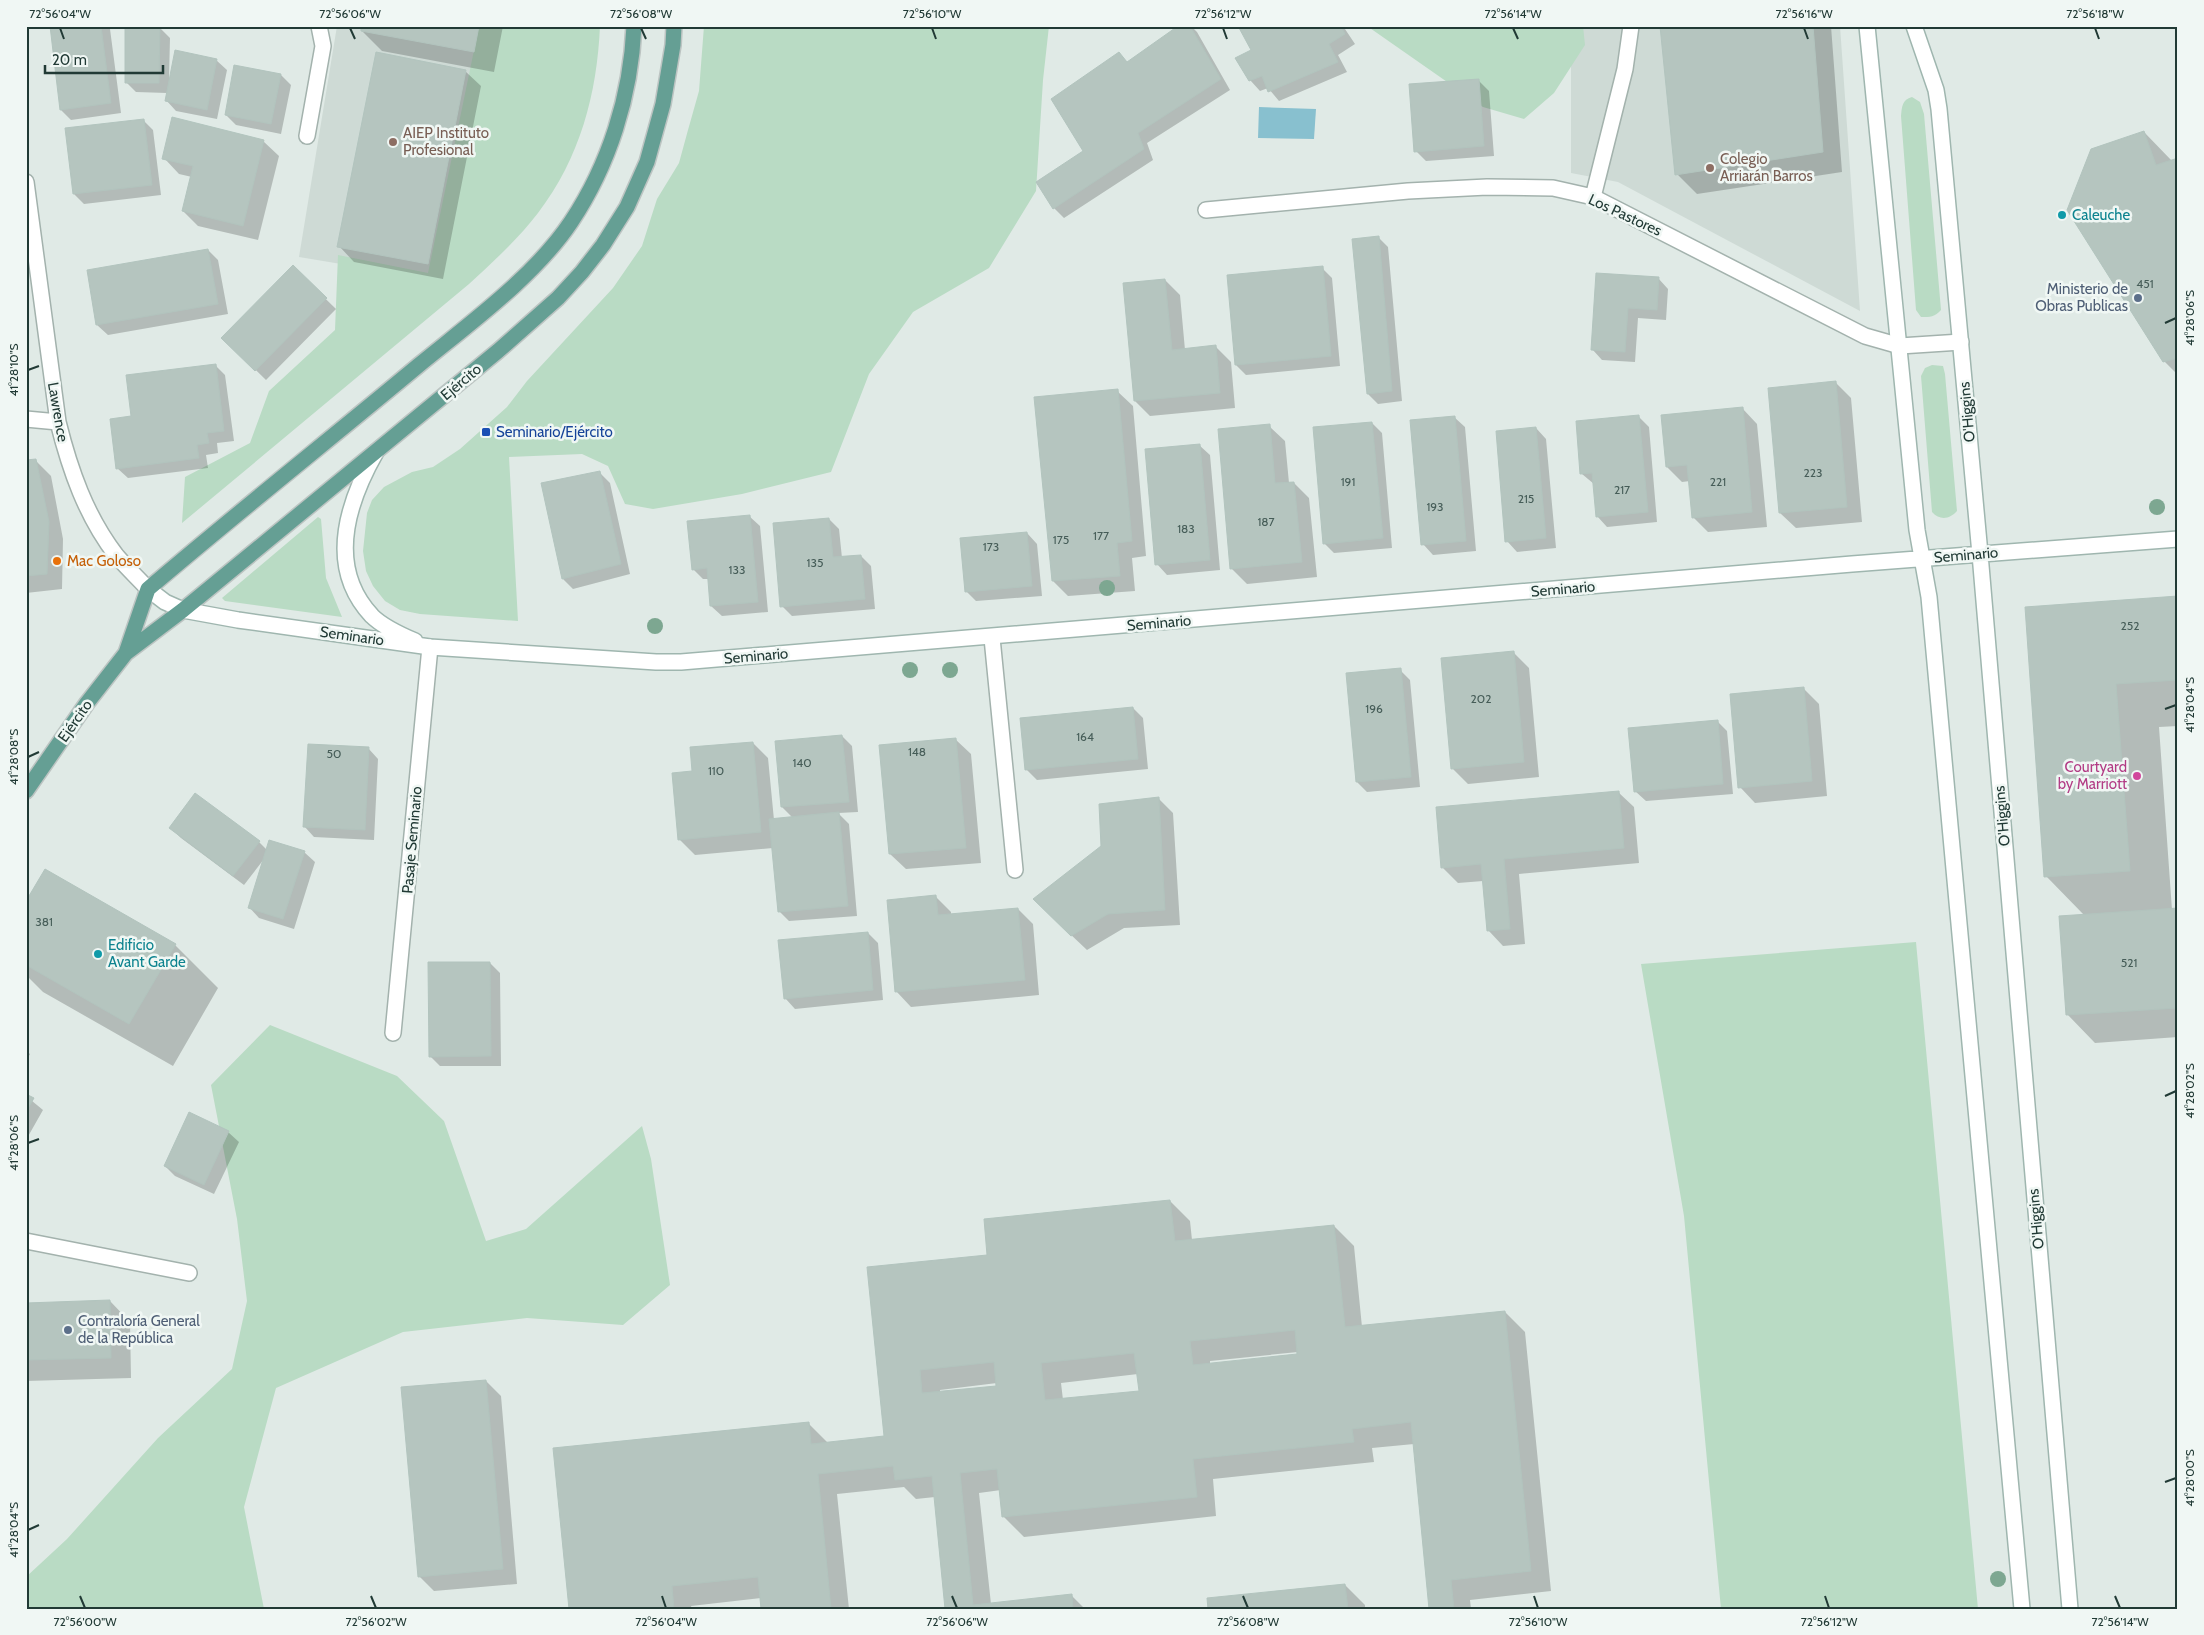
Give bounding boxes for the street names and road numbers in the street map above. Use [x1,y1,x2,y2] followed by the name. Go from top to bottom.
[1586,190,1664,240] street label: Los Pastores
[437,360,485,404] street label: Ejército
[44,381,72,444] street label: Lawrence
[1955,381,1979,443] street label: O'Higgins
[1933,543,1999,567] street label: Seminario
[1530,577,1596,601] street label: Seminario
[1126,611,1192,635] street label: Seminario
[319,623,385,649] street label: Seminario
[723,644,789,668] street label: Seminario
[54,696,96,746] street label: Ejército
[1990,785,2014,847] street label: O'Higgins
[398,786,426,894] street label: Pasaje Seminario
[2024,1188,2048,1250] street label: O'Higgins

